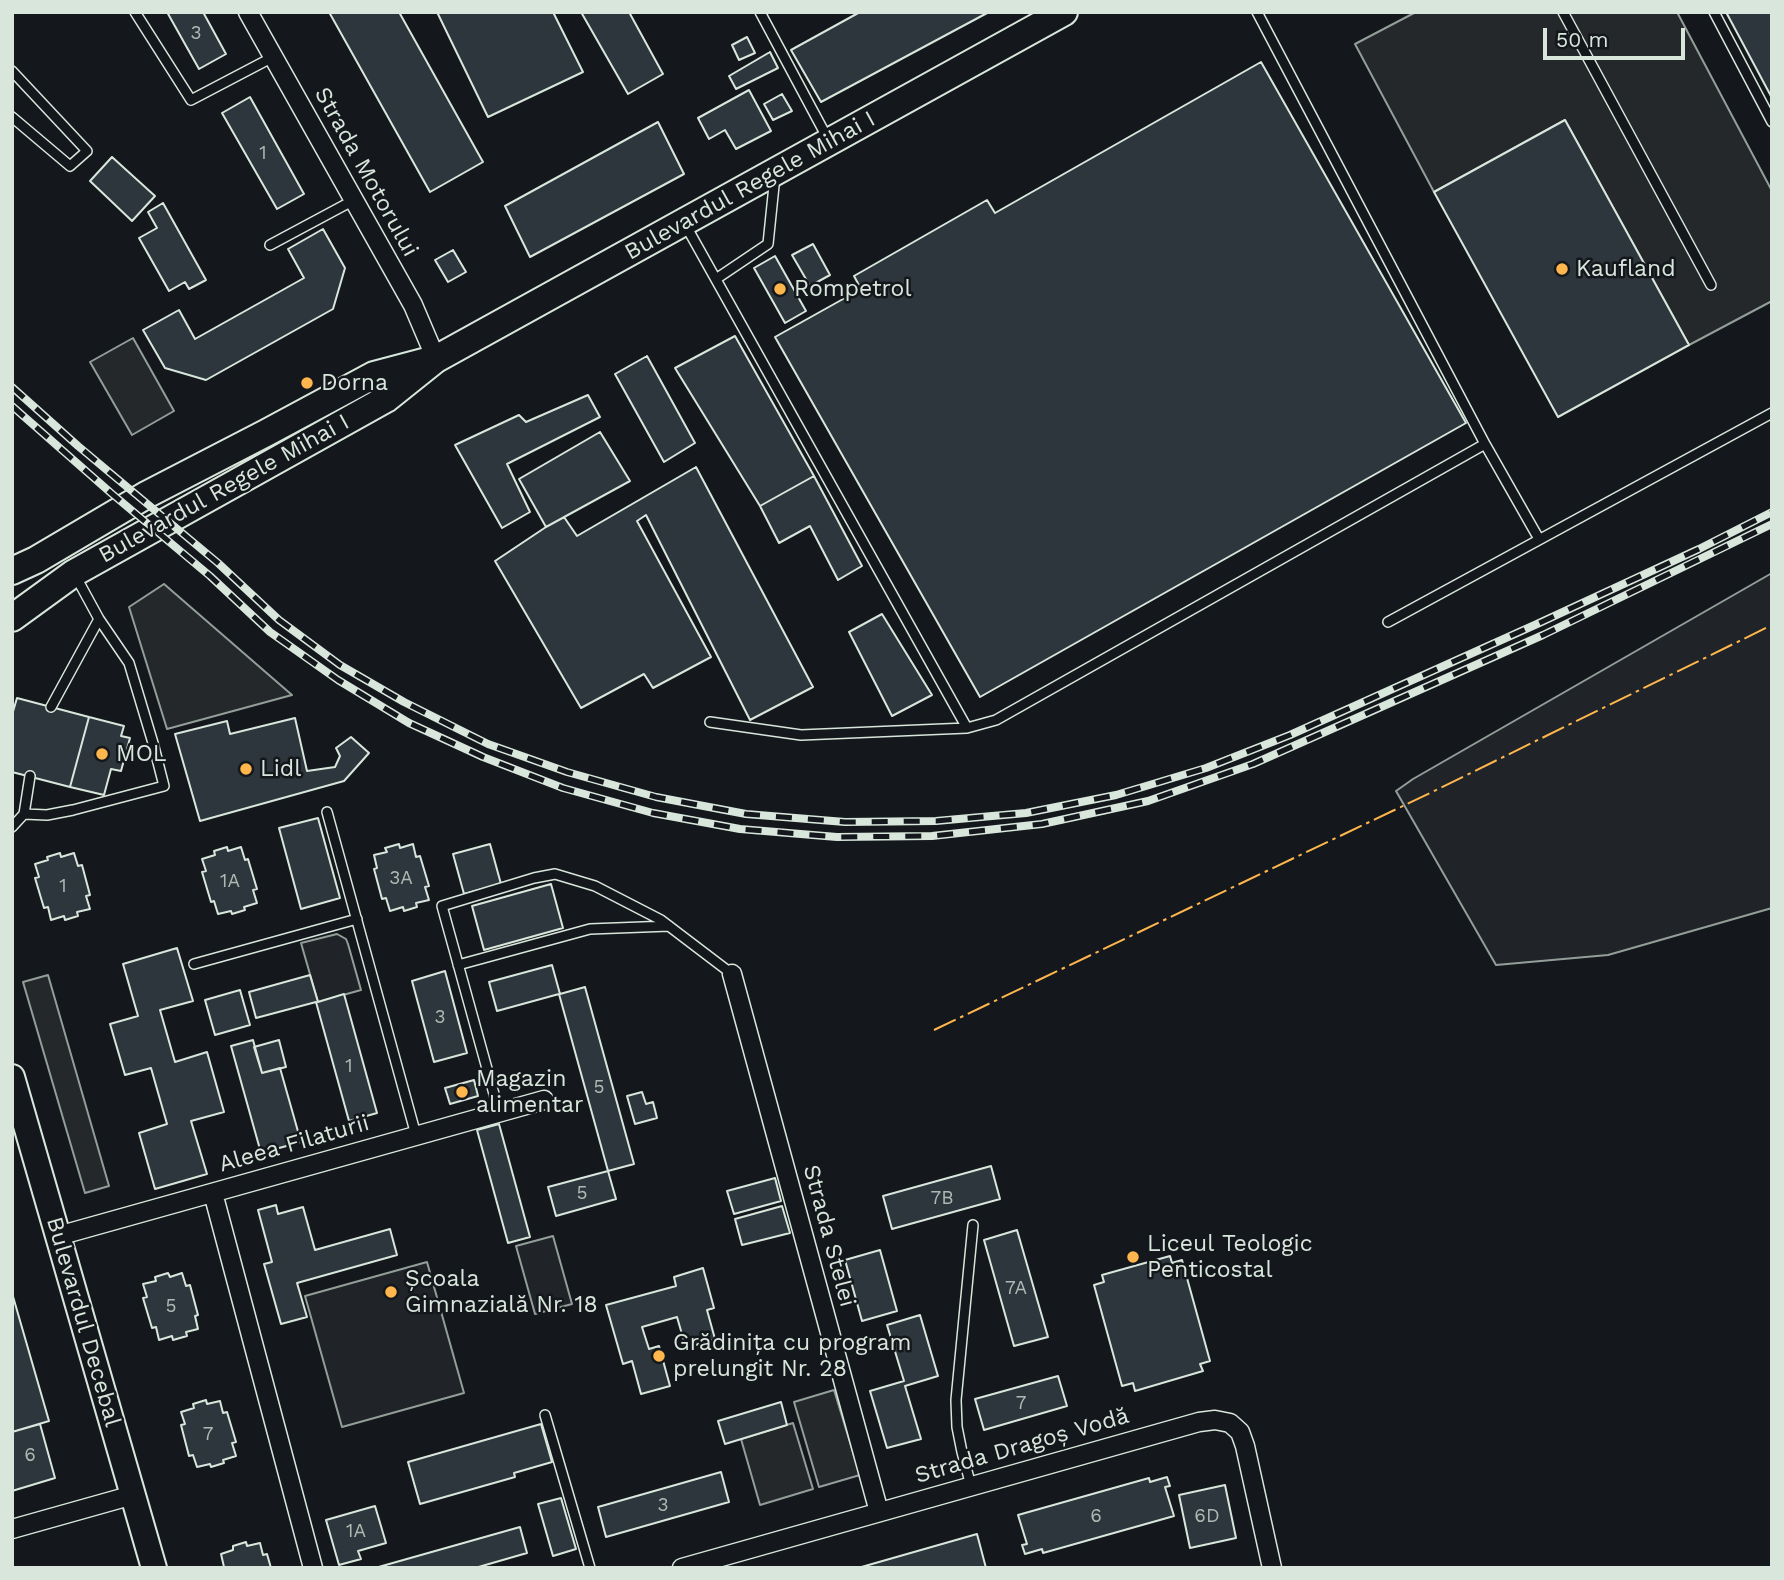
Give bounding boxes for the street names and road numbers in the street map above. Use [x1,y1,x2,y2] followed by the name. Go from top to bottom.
[308,83,424,261] street label: Strada Motorului
[620,106,880,266] street label: Bulevardul Regele Mihai I
[94,409,354,569] street label: Bulevardul Regele Mihai I
[216,1109,372,1179] street label: Aleea Filaturii
[797,1162,861,1310] street label: Strada Stelei
[40,1214,126,1430] street label: Bulevardul Decebal
[912,1402,1132,1490] street label: Strada Dragoș Vodă

